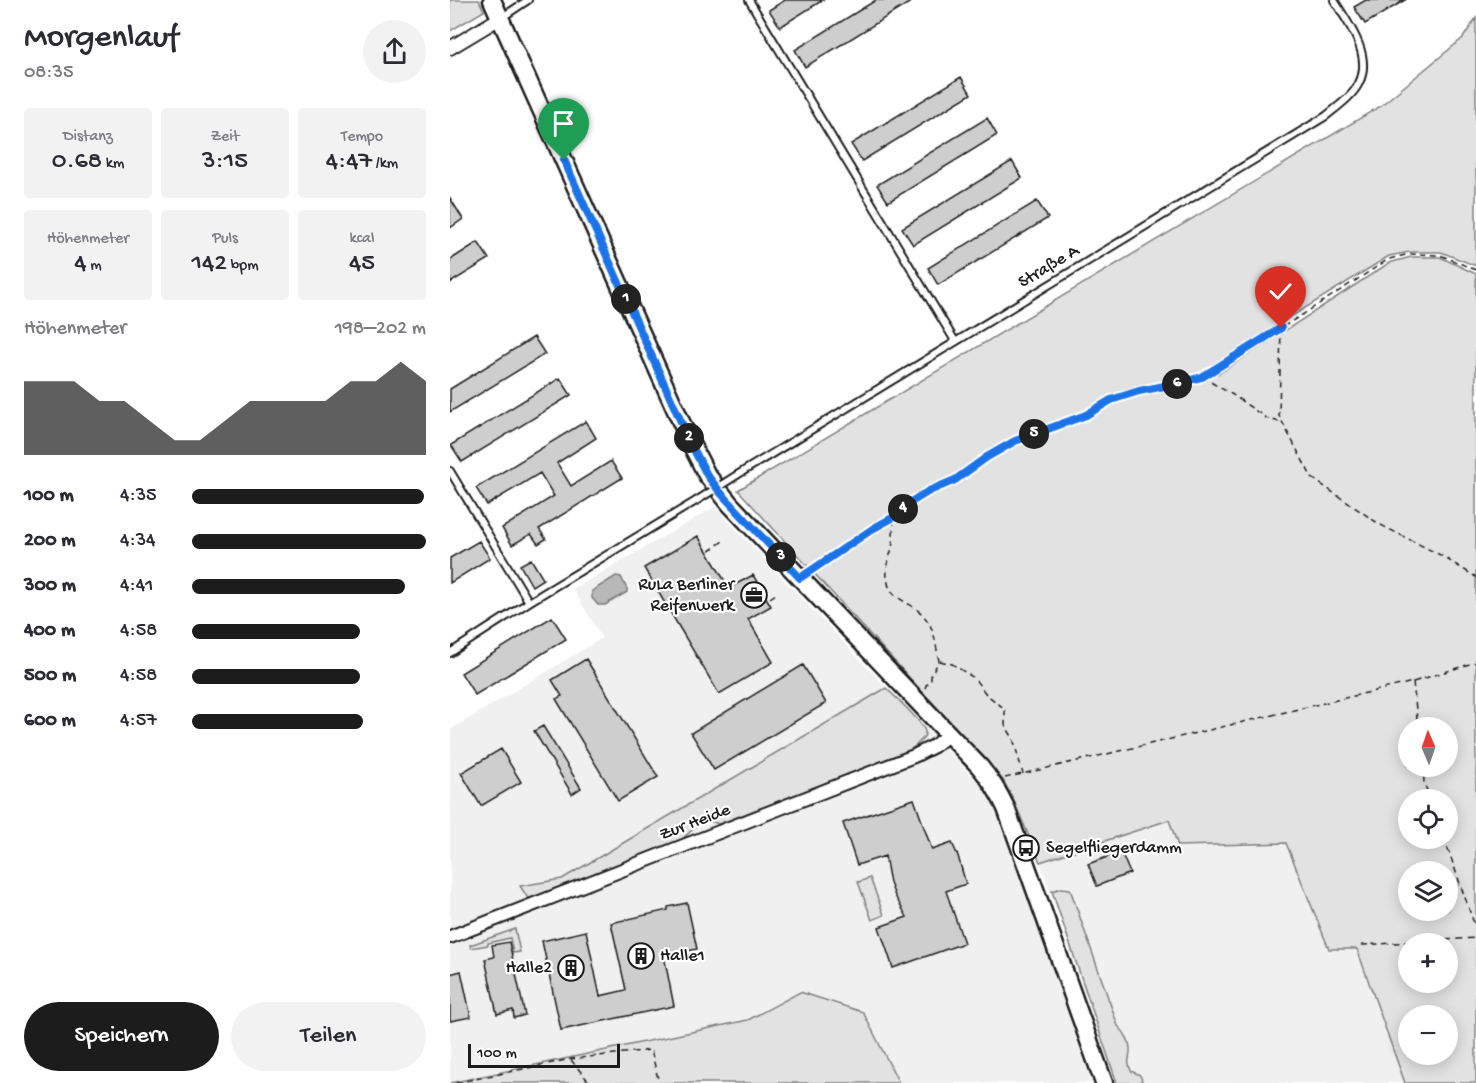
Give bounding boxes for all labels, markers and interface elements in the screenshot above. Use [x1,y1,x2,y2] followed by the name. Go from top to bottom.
[24,20,178,58] text: Morgenlauf
[363,20,426,83] button: share
[24,62,74,85] text: 08:35
[538,98,589,160] pin
[547,107,580,140] icon: arrive
[63,128,113,147] text: Distanz
[211,128,239,147] text: Zeit
[341,128,383,147] text: Tempo
[52,147,102,178] text: 0.68
[202,147,248,178] text: 3:15
[326,147,372,178] text: 4:47
[102,155,124,174] text: km
[372,155,398,174] text: /km
[47,230,129,249] text: Höhenmeter
[212,230,238,249] text: Puls
[350,230,374,249] text: kcal
[1015,240,1084,293] street label: Straße A
[74,249,87,280] text: 4
[191,249,227,280] text: 142
[349,249,375,280] text: 45
[87,257,102,276] text: m
[227,257,259,276] text: bpm
[1255,266,1306,328] pin
[1264,275,1297,308] icon: check
[611,284,641,314] pin: 1
[623,289,629,308] text: 1
[24,318,126,341] text: Höhenmeter
[335,318,426,341] text: 198–202 m
[1162,369,1192,399] pin: 6
[1173,374,1181,393] text: 6
[1019,419,1049,449] pin: 5
[674,423,704,453] pin: 2
[1030,424,1038,443] text: 5
[685,428,693,447] text: 2
[24,485,74,508] text: 100 m
[120,485,157,508] text: 4:35
[888,494,918,524] pin: 4
[899,499,907,518] text: 4
[24,530,75,553] text: 200 m
[120,530,156,553] text: 4:34
[766,542,796,572] pin: 3
[777,547,785,566] text: 3
[24,575,76,598] text: 300 m
[120,575,153,598] text: 4:41
[638,575,736,617] place label: RuLa Berliner Reifenwerk
[739,580,769,610] office icon: RuLa Berliner Reifenwerk
[24,620,75,643] text: 400 m
[120,620,157,643] text: 4:58
[24,665,76,688] text: 500 m
[120,665,157,688] text: 4:58
[24,710,76,733] text: 600 m
[120,710,157,733] text: 4:57
[1398,717,1458,777] north arrow
[1398,717,1458,1065] map controls
[1398,789,1458,849] button: locate
[657,800,734,846] street label: Zur Heide
[1011,833,1041,863] bus stop icon: Segelfliegerdamm
[1046,838,1182,859] place label: Segelfliegerdamm
[1398,861,1458,921] button: layers
[1398,933,1458,993] button: +
[626,941,656,971] building icon: Halle1
[660,946,705,967] place label: Halle1
[556,953,586,983] building icon: Halle2
[506,958,552,979] place label: Halle2
[24,1002,219,1071] button: Speichern
[231,1002,426,1071] button: Teilen
[1398,1005,1458,1065] button: −
[468,1041,620,1068] scale bar
[477,1045,517,1064] text: 100 m

